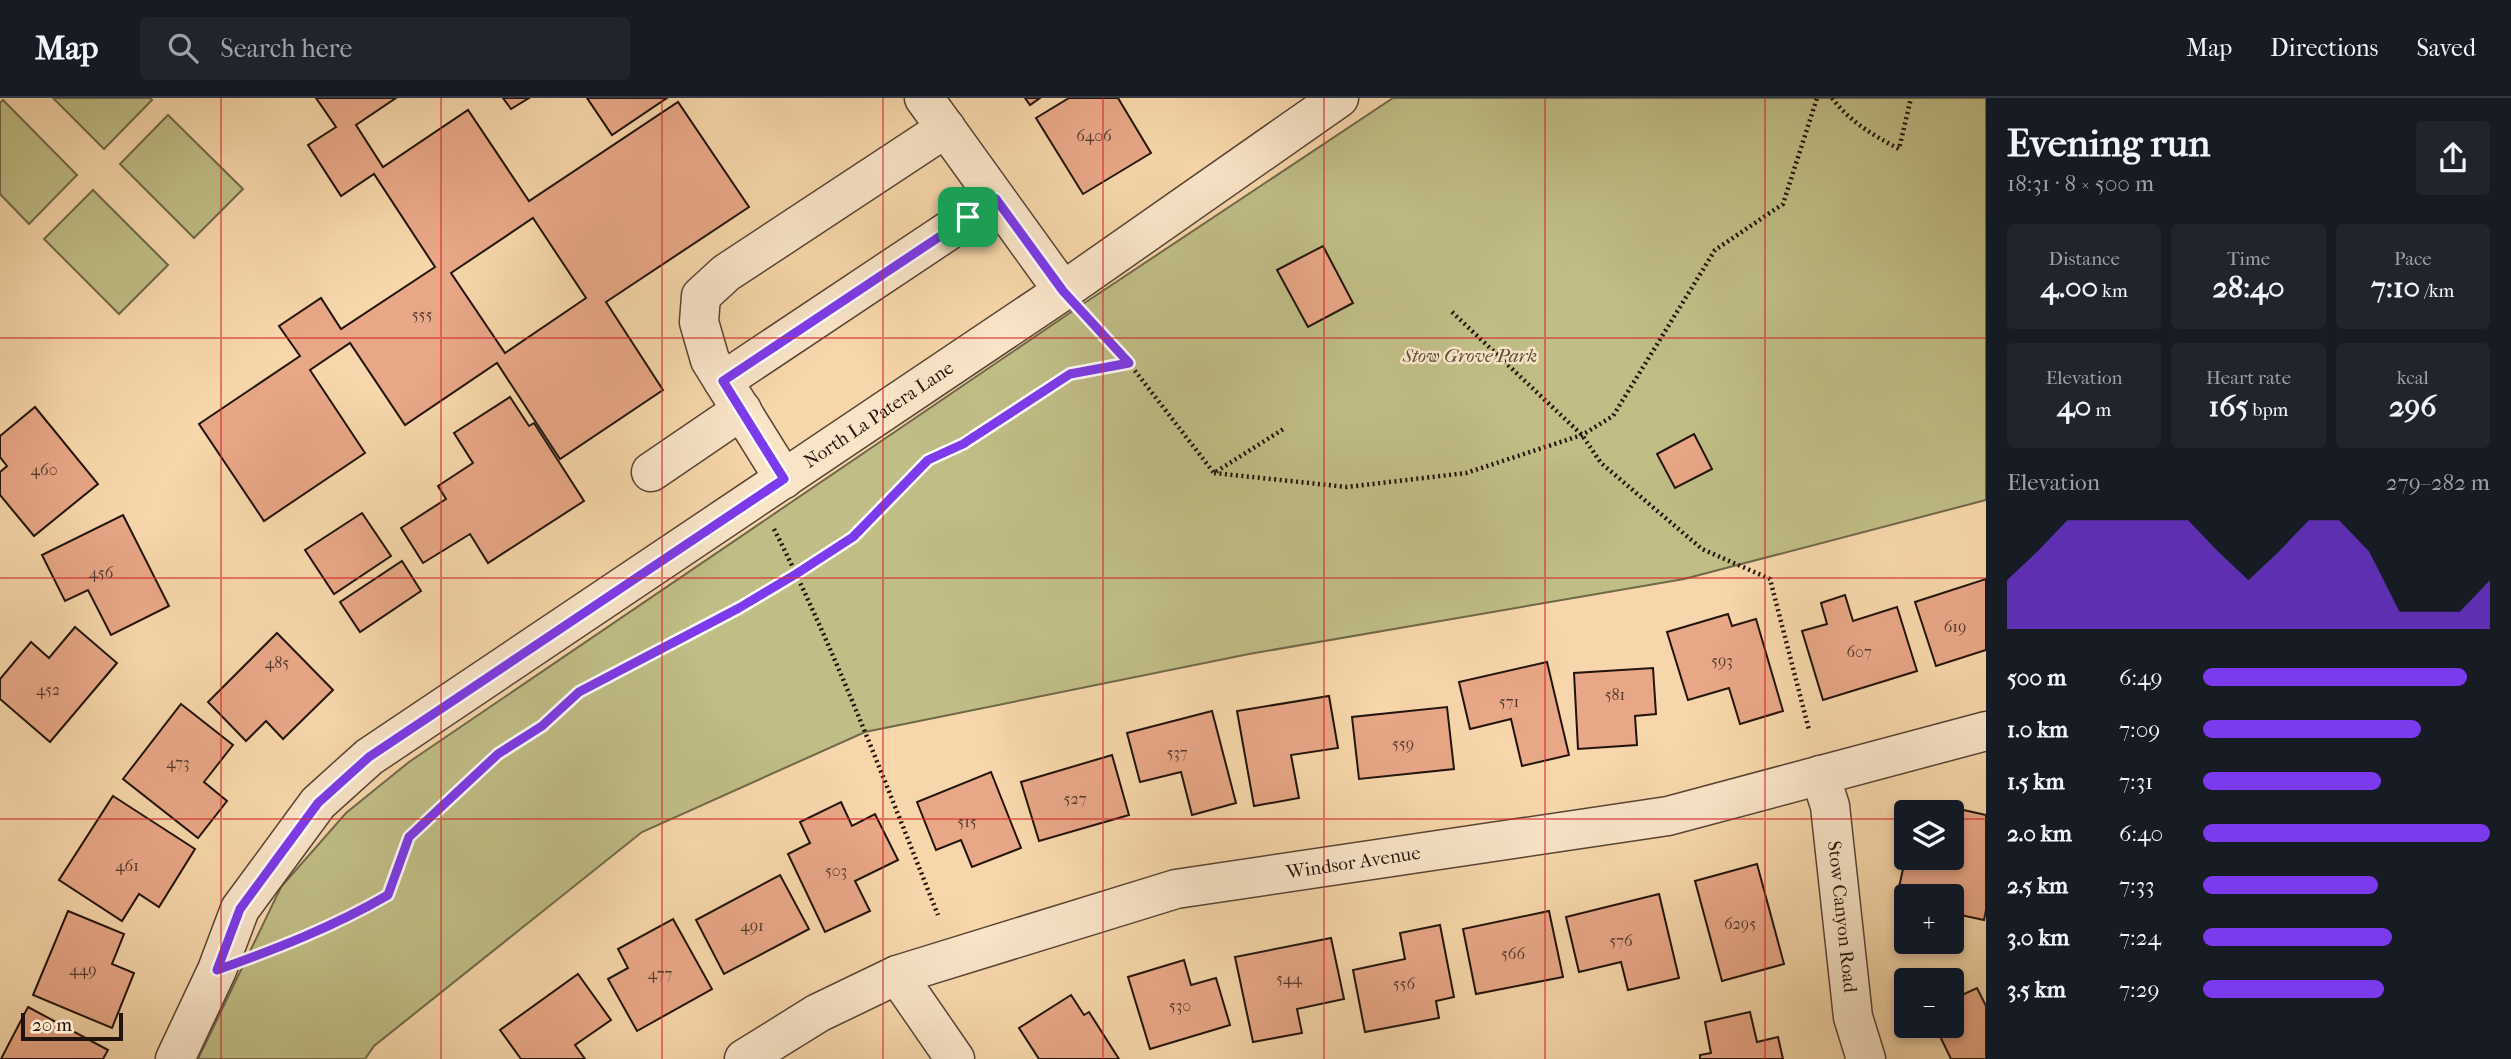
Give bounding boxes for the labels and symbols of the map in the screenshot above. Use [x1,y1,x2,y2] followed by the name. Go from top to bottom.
[1076,126,1112,145] house number: 6406
[938,187,998,247] pin
[412,305,432,324] house number: 555
[1402,345,1537,367] park label: Stow Grove Park
[800,357,958,473] street label: North La Patera Lane
[31,460,57,479] house number: 460
[89,563,114,582] house number: 456
[1944,617,1966,636] house number: 619
[1846,642,1872,661] house number: 607
[1711,651,1733,670] house number: 593
[265,653,289,672] house number: 485
[36,680,60,699] house number: 452
[1605,685,1625,704] house number: 581
[1499,692,1519,711] house number: 571
[1392,734,1414,753] house number: 559
[1166,743,1188,762] house number: 537
[166,753,190,772] house number: 473
[1064,789,1087,808] house number: 527
[957,812,977,831] house number: 515
[1823,840,1861,995] street label: Stow Canyon Road
[1284,842,1422,884] street label: Windsor Avenue
[115,856,139,875] house number: 461
[825,861,847,880] house number: 503
[1724,914,1756,933] house number: 6295
[740,916,764,935] house number: 491
[1609,931,1633,950] house number: 576
[1501,944,1525,963] house number: 566
[69,960,97,979] house number: 449
[648,964,672,983] house number: 477
[1276,969,1303,988] house number: 544
[1393,974,1416,993] house number: 556
[1169,996,1191,1015] house number: 530
[21,1010,122,1042] scale bar

